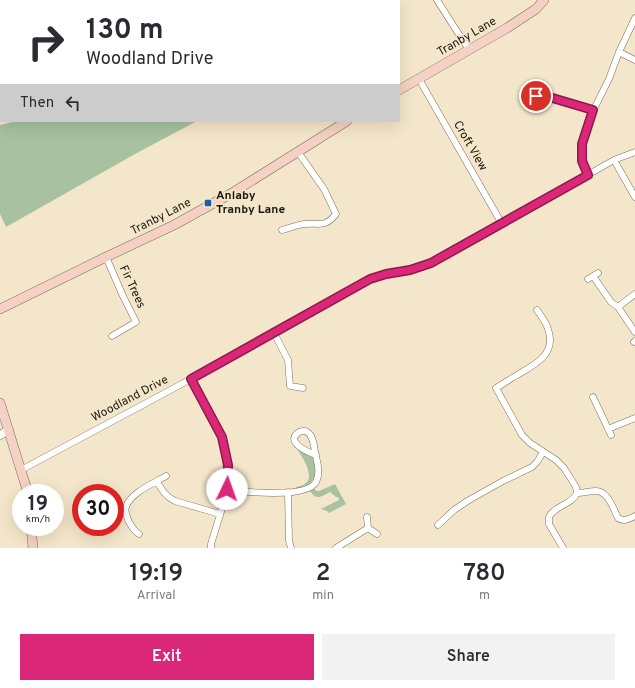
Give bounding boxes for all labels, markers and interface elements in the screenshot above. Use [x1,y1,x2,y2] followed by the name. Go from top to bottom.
[86,13,164,49] text: 130 m
[434,14,500,60] street label: Tranby Lane
[20,16,72,68] icon: right
[86,48,213,71] text: Woodland Drive
[519,79,553,113] pin
[525,85,547,107] icon: arrive
[62,92,84,114] icon: left
[20,94,54,113] text: Then
[449,118,491,174] street label: Croft View
[216,188,285,218] place label: Anlaby Tranby Lane
[128,195,194,239] street label: Tranby Lane
[203,198,213,208] marker: Anlaby Tranby Lane
[115,263,149,311] street label: Fir Trees
[89,372,171,426] street label: Woodland Drive
[206,468,248,510] position arrow
[72,484,124,536] speed limit sign: 30
[28,492,48,518] text: 19
[26,513,50,526] text: km/h
[129,559,183,589] text: 19:19
[316,559,330,589] text: 2
[463,559,506,589] text: 780
[137,588,176,604] text: Arrival
[312,588,334,604] text: min
[479,588,490,604] text: m
[20,634,314,680] button: Exit
[322,634,615,680] button: Share

